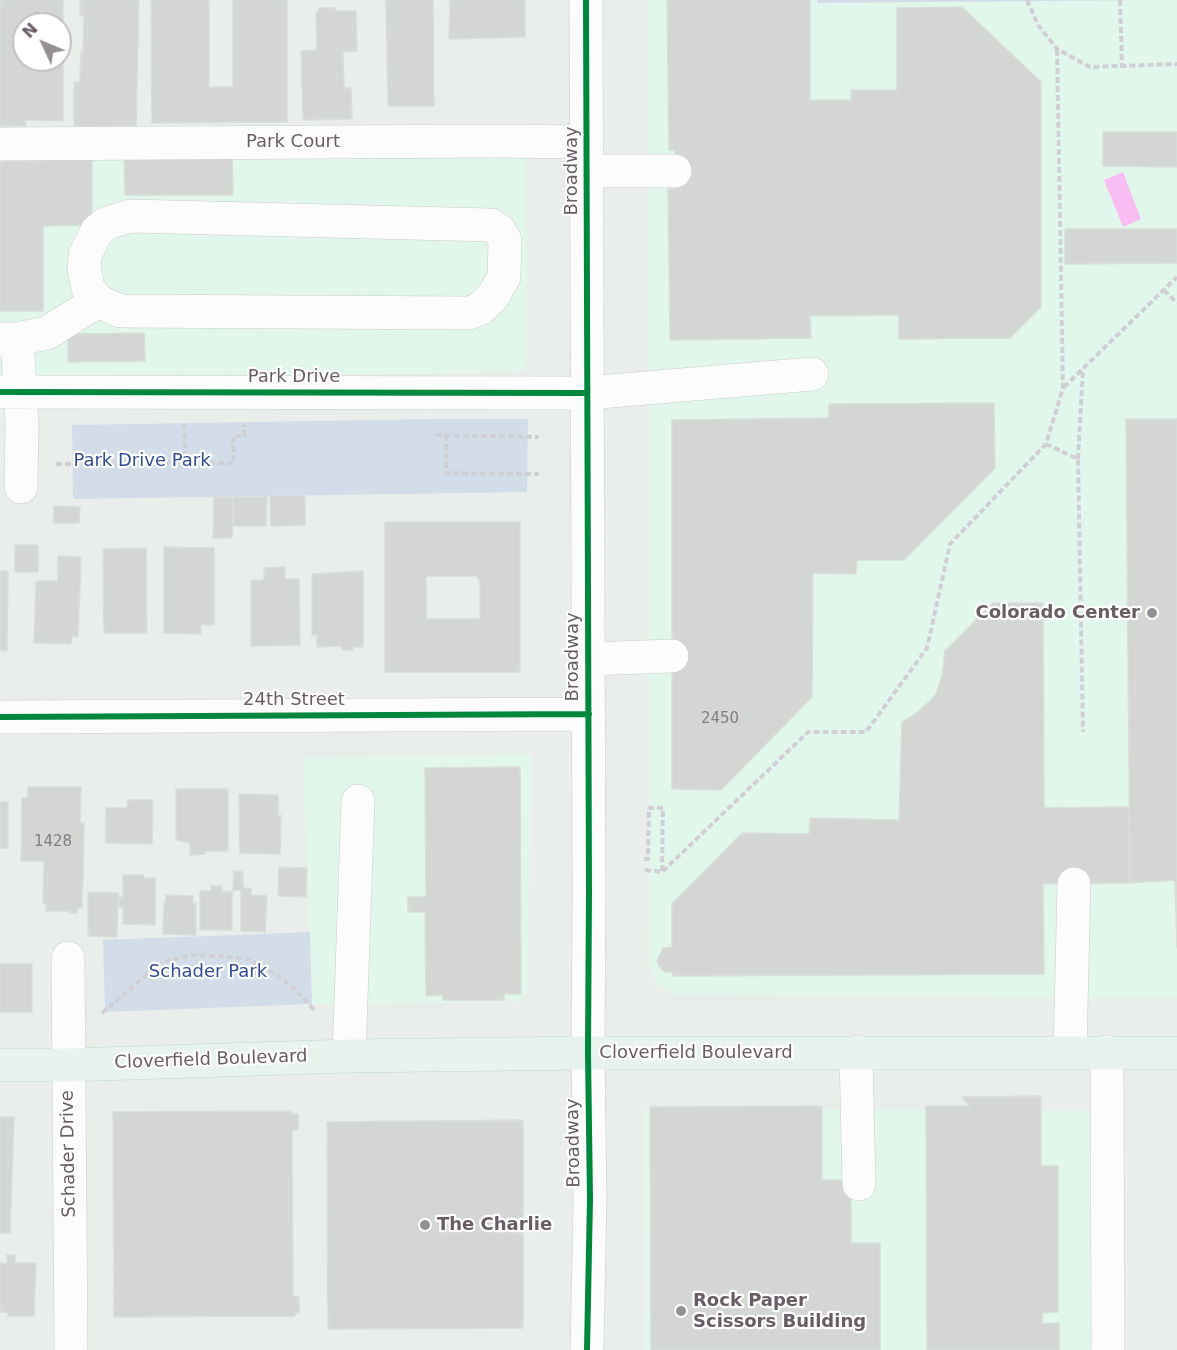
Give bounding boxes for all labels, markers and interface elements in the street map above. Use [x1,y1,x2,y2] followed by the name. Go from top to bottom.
[12,12,72,72] north arrow
[19,19,42,42] text: N
[561,126,583,216] street label: Broadway
[246,131,340,153] street label: Park Court
[248,366,340,388] street label: Park Drive
[73,450,211,472] park label: Park Drive Park
[975,602,1140,624] place label: Colorado Center
[1145,606,1159,620] marker: Colorado Center
[562,612,584,702] street label: Broadway
[243,689,345,711] street label: 24th Street
[701,710,739,728] house number: 2450
[34,833,72,851] house number: 1428
[149,961,267,983] park label: Schader Park
[599,1042,793,1064] street label: Cloverfield Boulevard
[114,1046,308,1074] street label: Cloverfield Boulevard
[57,1090,81,1218] street label: Schader Drive
[562,1098,586,1188] street label: Broadway
[437,1214,552,1236] place label: The Charlie
[418,1218,432,1232] marker: The Charlie
[693,1290,866,1332] place label: Rock Paper Scissors Building
[674,1304,688,1318] marker: Rock Paper Scissors Building

